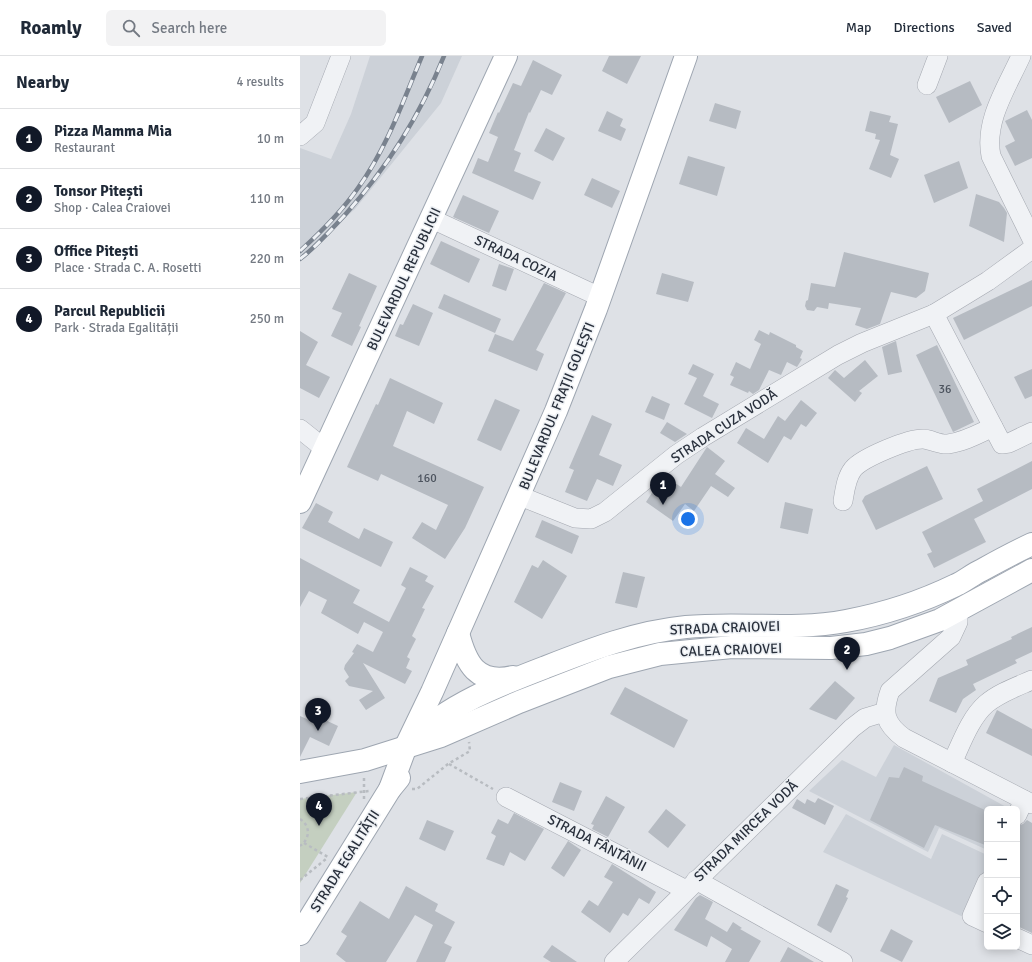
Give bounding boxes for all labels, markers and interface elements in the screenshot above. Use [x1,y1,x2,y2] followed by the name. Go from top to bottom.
[106,10,386,46] search box
[20,16,82,40] text: Roamly
[120,17,142,39] icon: search
[152,19,227,37] text: Search here
[846,19,872,36] text: Map
[894,19,955,36] text: Directions
[977,19,1012,36] text: Saved
[16,72,69,93] text: Nearby
[236,74,284,90] text: 4 results
[54,122,172,140] text: Pizza Mamma Mia
[25,131,33,147] text: 1
[257,131,284,147] text: 10 m
[54,140,115,156] text: Restaurant
[54,182,143,200] text: Tonsor Pitești
[25,191,33,207] text: 2
[250,191,284,207] text: 110 m
[54,200,171,216] text: Shop · Calea Craiovei
[363,205,445,353] street label: BULEVARDUL REPUBLICII
[472,231,561,285] street label: STRADA COZIA
[54,242,139,260] text: Office Pitești
[25,251,33,267] text: 3
[250,251,284,267] text: 220 m
[54,260,201,276] text: Place · Strada C. A. Rosetti
[54,302,165,320] text: Parcul Republicii
[25,311,33,327] text: 4
[250,311,284,327] text: 250 m
[54,320,179,336] text: Park · Strada Egalității
[516,320,598,492] street label: BULEVARDUL FRAȚII GOLEȘTI
[939,382,951,397] house number: 36
[668,385,781,467] street label: STRADA CUZA VODĂ
[417,471,437,486] house number: 160
[650,472,676,505] pin: 1
[678,509,698,529] your location
[670,618,780,638] street label: STRADA CRAIOVEI
[834,637,860,670] pin: 2
[680,640,782,660] street label: CALEA CRAIOVEI
[305,698,331,731] pin: 3
[690,777,802,885] street label: STRADA MIRCEA VODĂ
[306,793,332,826] pin: 4
[984,806,1020,950] map controls
[984,806,1020,842] button: +
[307,807,383,915] street label: STRADA EGALITĂȚII
[545,811,649,875] street label: STRADA FÂNTÂNII
[984,842,1020,878] button: −
[984,878,1020,914] button: locate
[984,914,1020,950] button: layers

